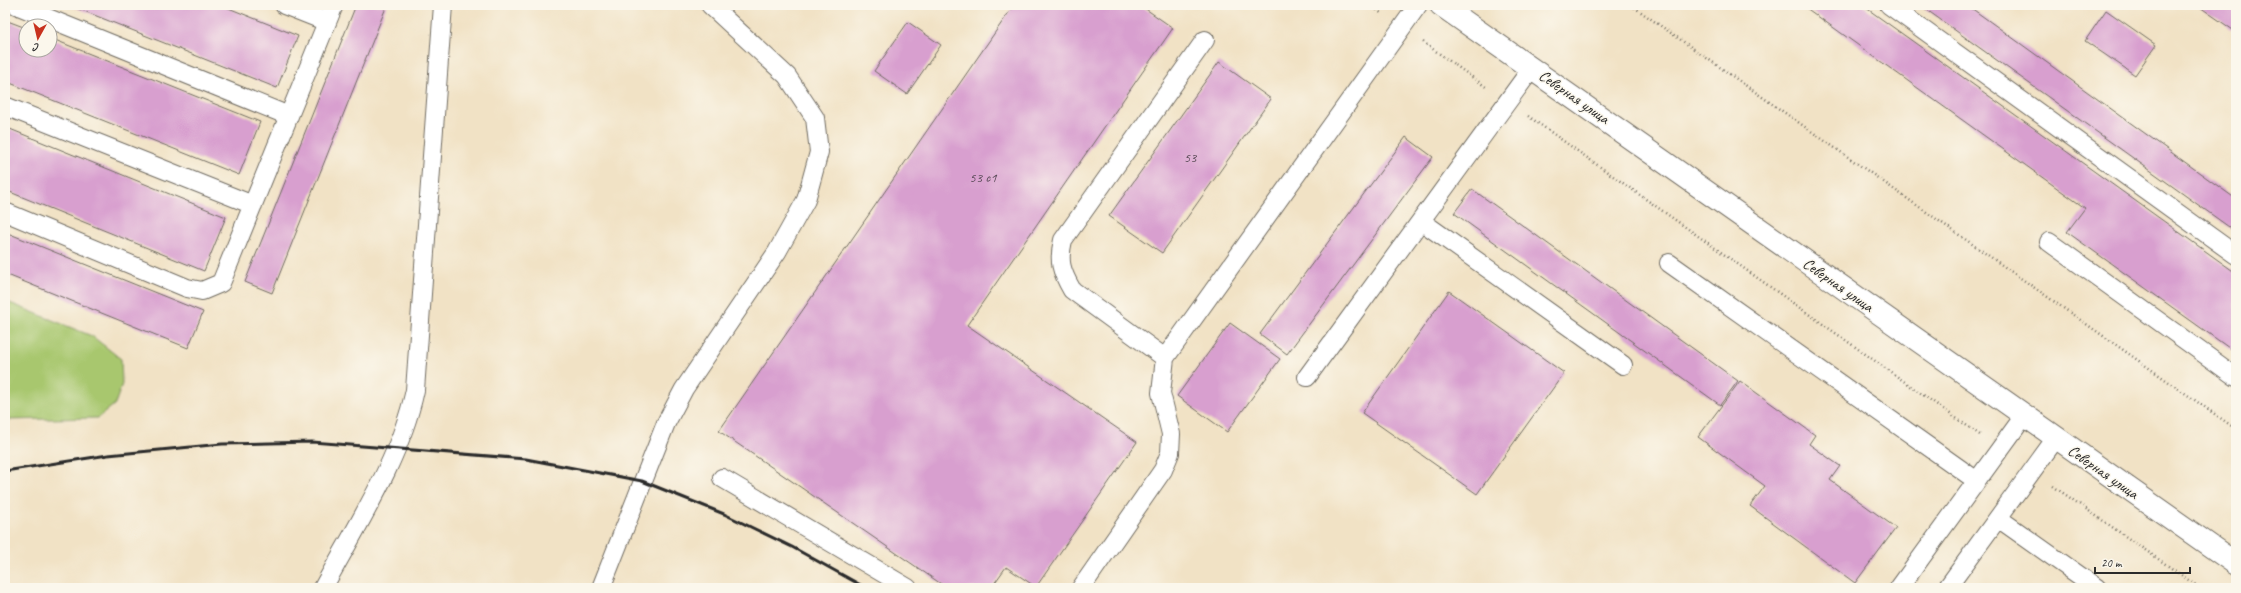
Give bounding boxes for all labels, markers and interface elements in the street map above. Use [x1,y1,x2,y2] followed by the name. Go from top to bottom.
[18,18,58,58] north arrow
[31,40,40,55] text: С
[1535,65,1614,129] street label: Северная улица
[1184,149,1198,166] house number: 53
[969,169,997,186] house number: 53 с1
[1799,253,1878,317] street label: Северная улица
[2064,440,2143,504] street label: Северная улица
[2095,549,2190,575] scale bar
[2101,555,2123,571] text: 20 m

